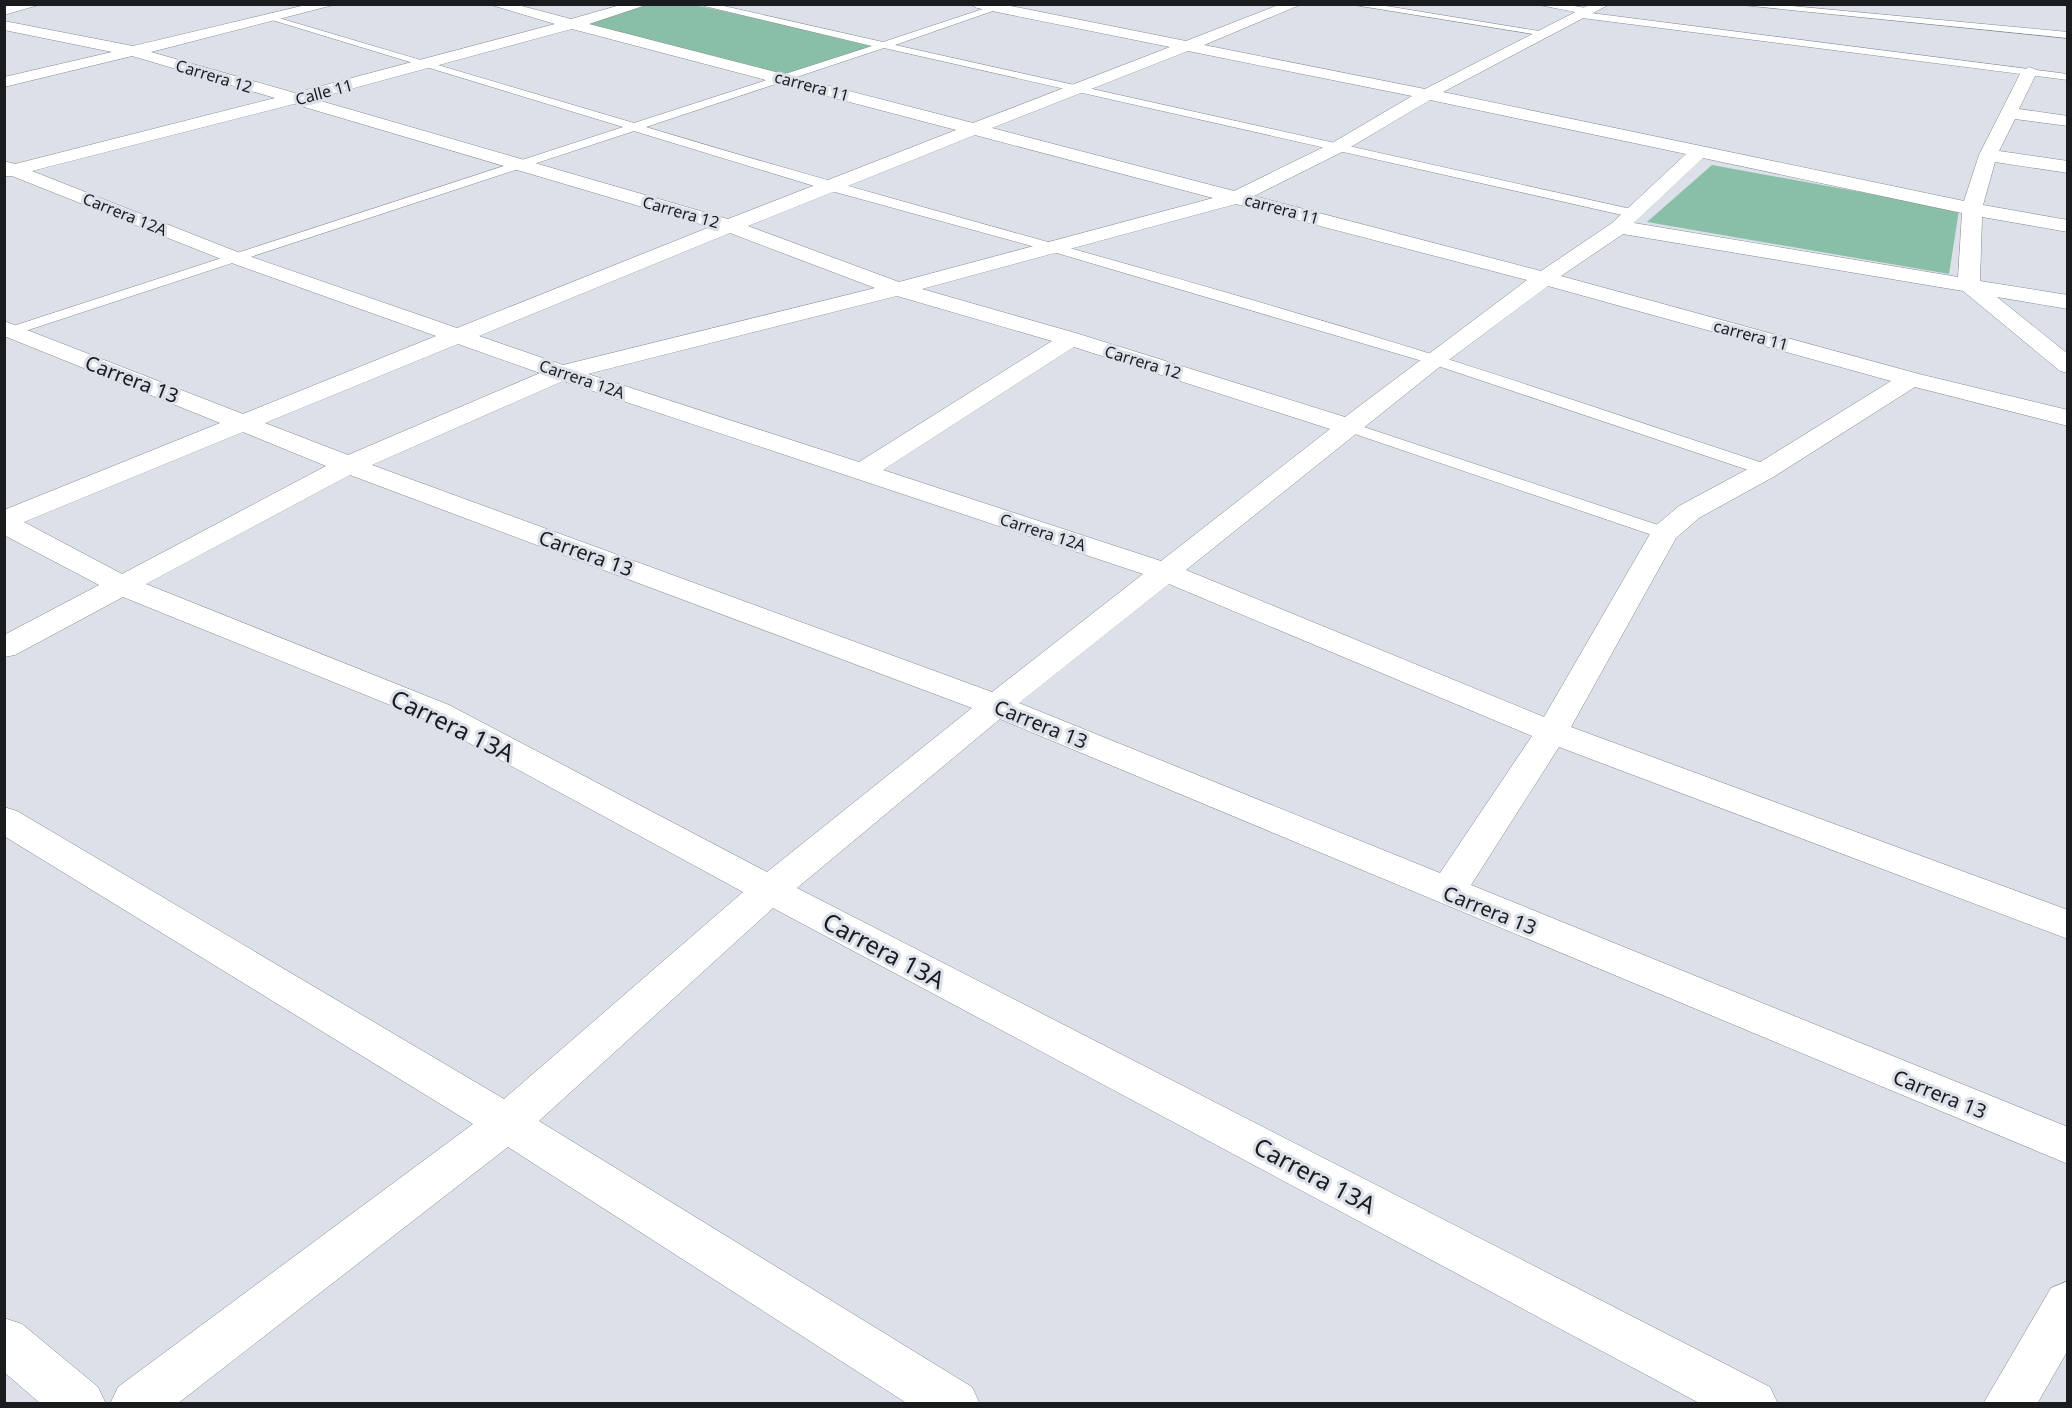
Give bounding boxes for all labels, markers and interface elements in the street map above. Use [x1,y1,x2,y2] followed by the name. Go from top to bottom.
[173,54,255,98] street label: Carrera 12
[772,65,852,107] street label: carrera 11
[293,74,355,110] street label: Calle 11
[80,187,171,241] street label: Carrera 12A
[1242,188,1322,230] street label: carrera 11
[640,191,722,233] street label: Carrera 12
[1711,314,1791,356] street label: carrera 11
[1102,340,1184,384] street label: Carrera 12
[81,349,183,409] street label: Carrera 13
[536,354,628,404] street label: Carrera 12A
[997,508,1089,556] street label: Carrera 12A
[535,523,637,583] street label: Carrera 13
[386,681,521,769] street label: Carrera 13A
[990,693,1092,755] street label: Carrera 13
[1439,879,1541,941] street label: Carrera 13
[817,904,951,996] street label: Carrera 13A
[1889,1063,1991,1125] street label: Carrera 13
[1248,1129,1382,1221] street label: Carrera 13A

